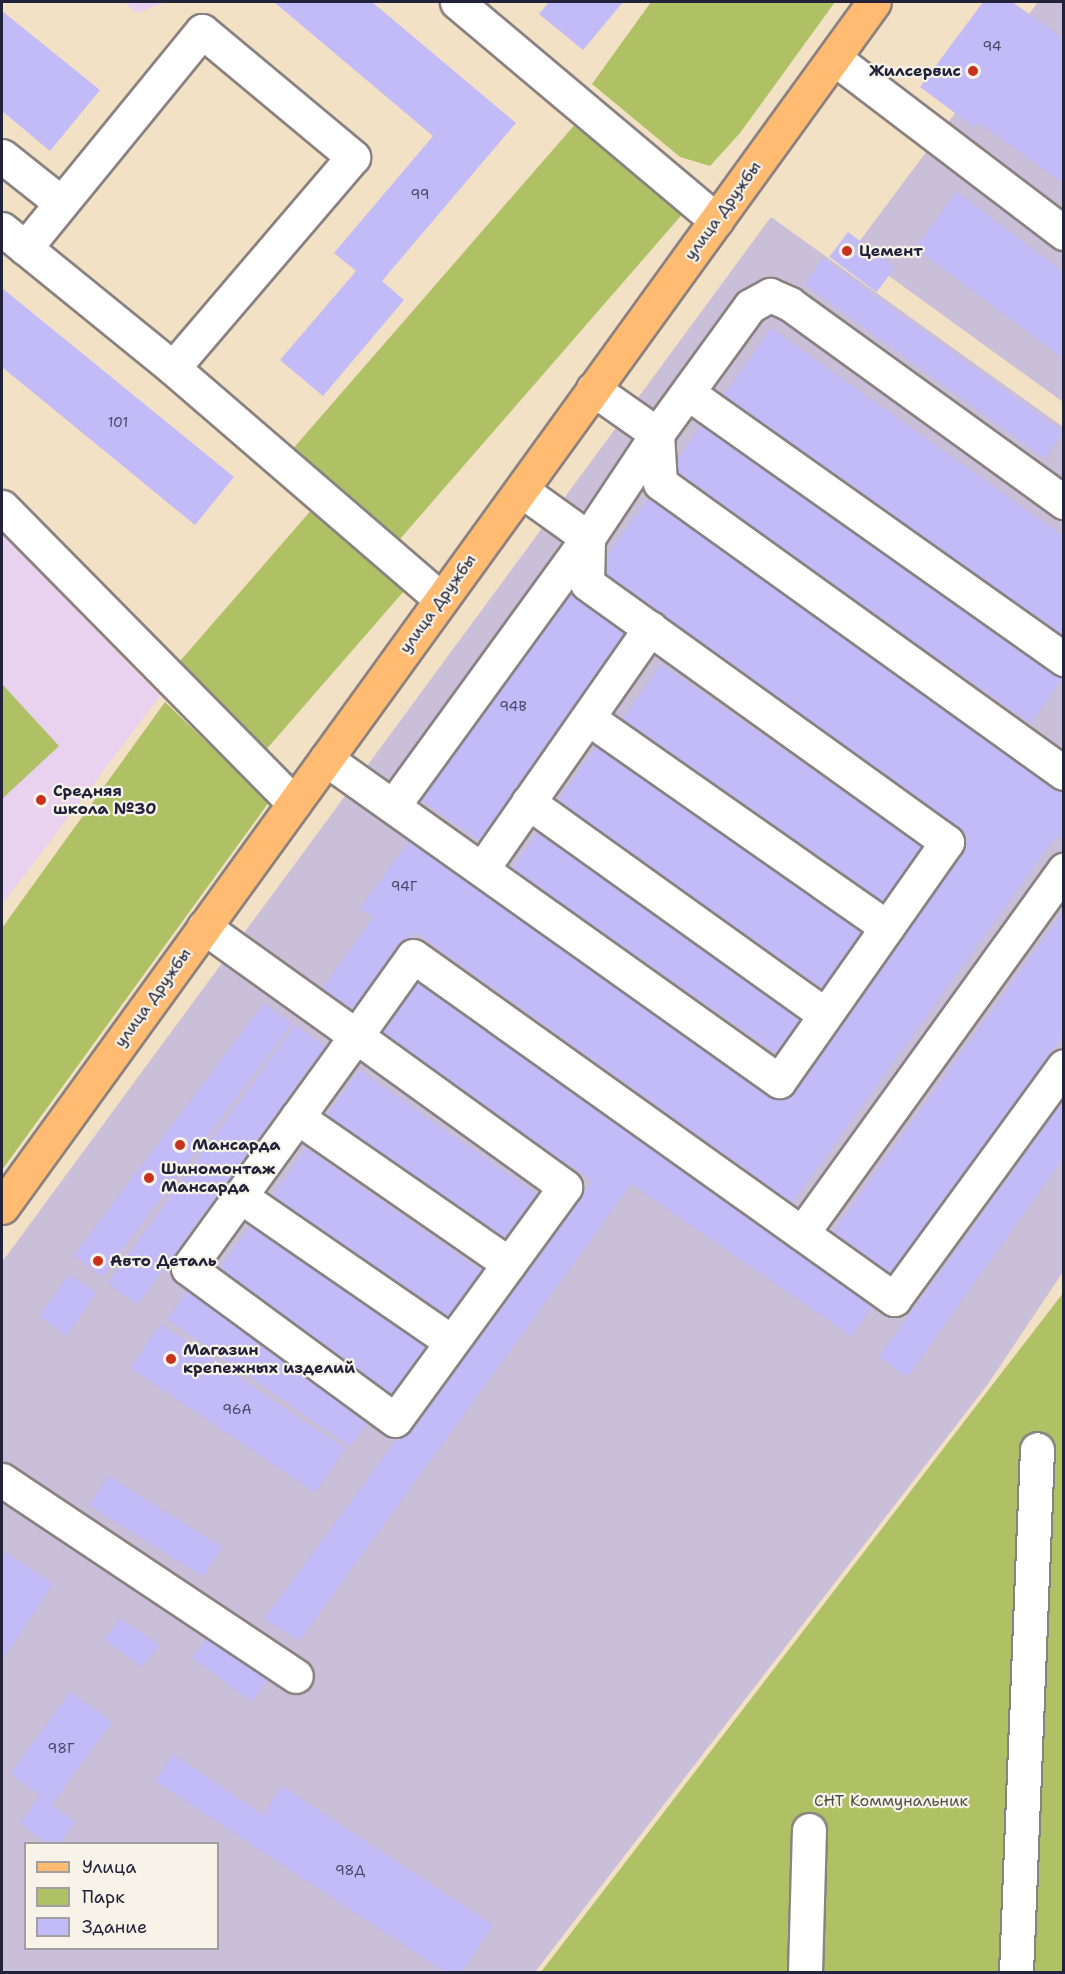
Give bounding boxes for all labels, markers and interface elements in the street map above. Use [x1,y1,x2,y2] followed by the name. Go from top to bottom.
[982,38,1002,54] house number: 94
[869,61,961,81] place label: Жилсервис
[966,64,980,78] marker: Жилсервис
[681,158,765,264] street label: улица Дружбы
[410,186,430,202] house number: 99
[859,241,923,261] place label: Цемент
[840,244,854,258] marker: Цемент
[108,414,128,430] house number: 101
[396,551,480,657] street label: улица Дружбы
[499,698,527,714] house number: 94В
[53,781,156,819] place label: Средняя школа №30
[34,793,48,807] marker: Средняя школа №30
[391,878,417,894] house number: 94Г
[111,945,195,1051] street label: улица Дружбы
[192,1135,281,1155] place label: Мансарда
[173,1138,187,1152] marker: Мансарда
[161,1159,275,1197] place label: Шиномонтаж Мансарда
[142,1171,156,1185] marker: Шиномонтаж Мансарда
[110,1251,217,1271] place label: Авто Деталь
[91,1254,105,1268] marker: Авто Деталь
[183,1340,355,1378] place label: Магазин крепежных изделий
[164,1352,178,1366] marker: Магазин крепежных изделий
[222,1401,252,1417] house number: 96А
[48,1740,74,1756] house number: 98Г
[814,1791,968,1811] park label: СНТ Коммунальник
[24,1842,219,1950] legend
[82,1855,136,1879] text: Улица
[335,1862,365,1878] house number: 98Д
[82,1885,125,1909] text: Парк
[82,1915,147,1939] text: Здание

